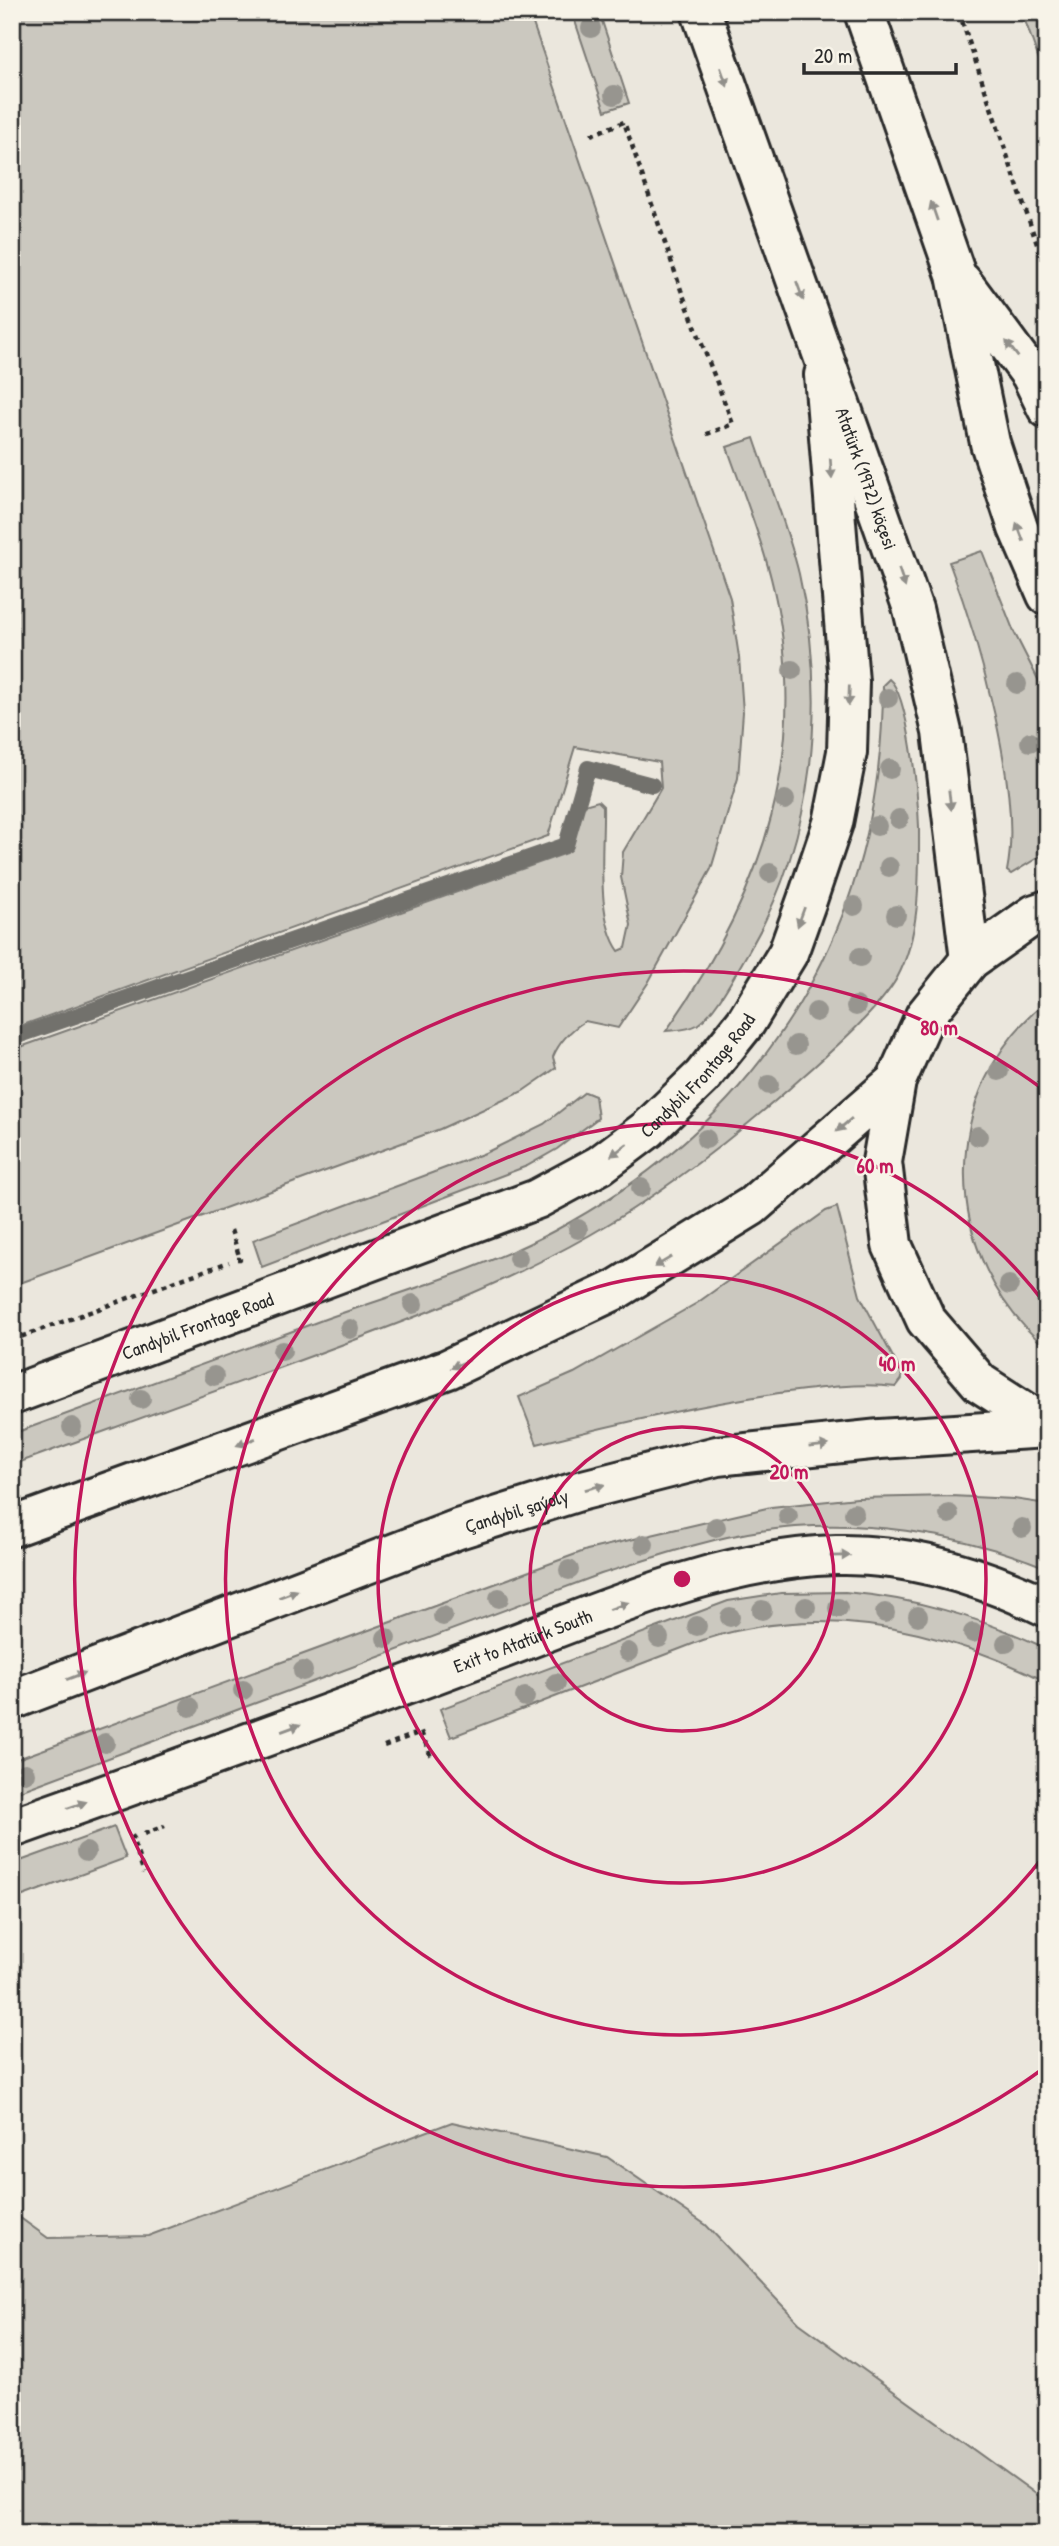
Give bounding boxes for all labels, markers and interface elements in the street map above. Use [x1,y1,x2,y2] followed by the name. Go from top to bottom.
[804,32,956,76] scale bar
[814,41,852,70] text: 20 m
[719,66,730,87] one-way arrow
[928,200,939,221] one-way arrow
[795,280,806,301] one-way arrow
[1005,341,1020,359] one-way arrow
[829,404,904,553] street label: Atatürk (1972) köçesi
[826,458,837,480] one-way arrow
[1015,521,1026,542] one-way arrow
[897,568,908,589] one-way arrow
[843,685,854,707] one-way arrow
[945,789,956,811] one-way arrow
[796,906,807,927] one-way arrow
[635,1008,761,1144] street label: Candybil Frontage Road
[920,1013,958,1042] text: 80 m
[835,1117,853,1133] one-way arrow
[610,1143,628,1157] one-way arrow
[857,1151,893,1180] text: 60 m
[653,1255,672,1268] one-way arrow
[118,1285,277,1366] street label: Candybil Frontage Road
[879,1349,915,1378] text: 40 m
[449,1359,470,1370] one-way arrow
[236,1437,257,1448] one-way arrow
[808,1440,830,1451] one-way arrow
[770,1457,808,1486] text: 20 m
[585,1481,607,1492] one-way arrow
[462,1482,571,1539] street label: Çandybil şaýoly
[829,1550,851,1562] one-way arrow
[670,1567,694,1591] centre of rings
[278,1589,299,1600] one-way arrow
[608,1600,629,1611] one-way arrow
[450,1603,596,1679] street label: Exit to Atatürk South
[66,1670,87,1681] one-way arrow
[280,1722,301,1733] one-way arrow
[66,1799,87,1810] one-way arrow

